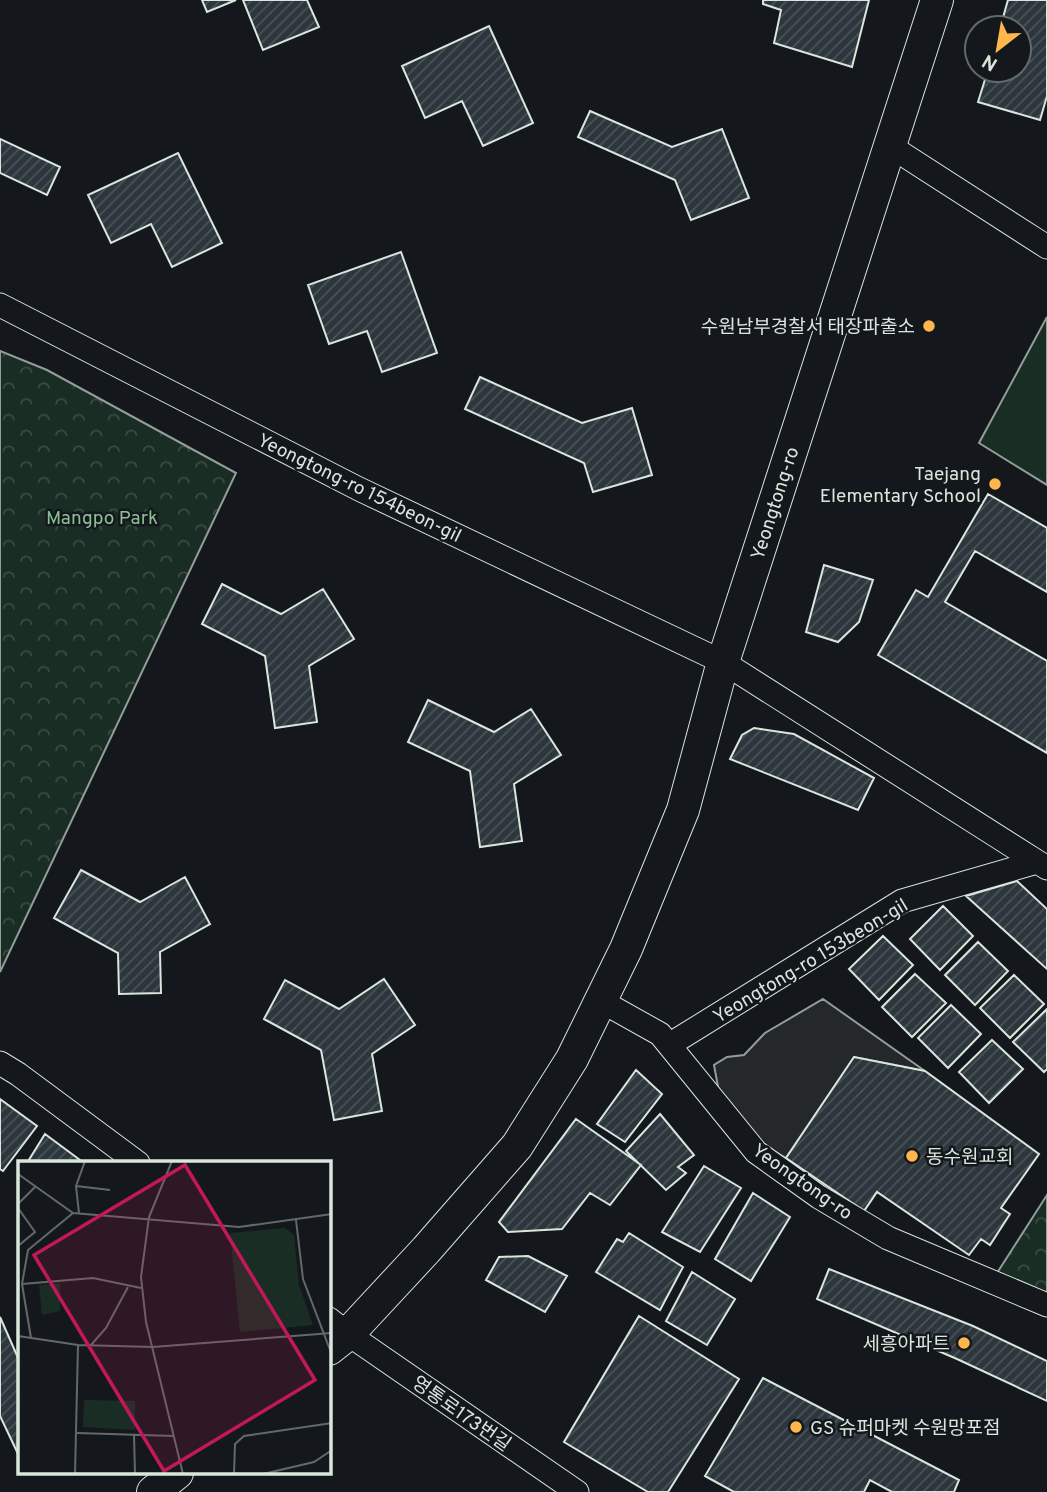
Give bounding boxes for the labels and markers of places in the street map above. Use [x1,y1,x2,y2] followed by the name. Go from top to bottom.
[701,316,915,340] place label: 수원남부경찰서 태장파출소
[921,318,937,334] marker: 수원남부경찰서 태장파출소
[820,463,981,509] place label: Taejang Elementary School
[987,476,1003,492] marker: Taejang Elementary School
[926,1146,1013,1170] place label: 동수원교회
[904,1148,920,1164] marker: 동수원교회
[863,1333,950,1357] place label: 세흥아파트
[956,1335,972,1351] marker: 세흥아파트
[810,1417,1001,1441] place label: GS 슈퍼마켓 수원망포점
[788,1419,804,1435] marker: GS 슈퍼마켓 수원망포점

